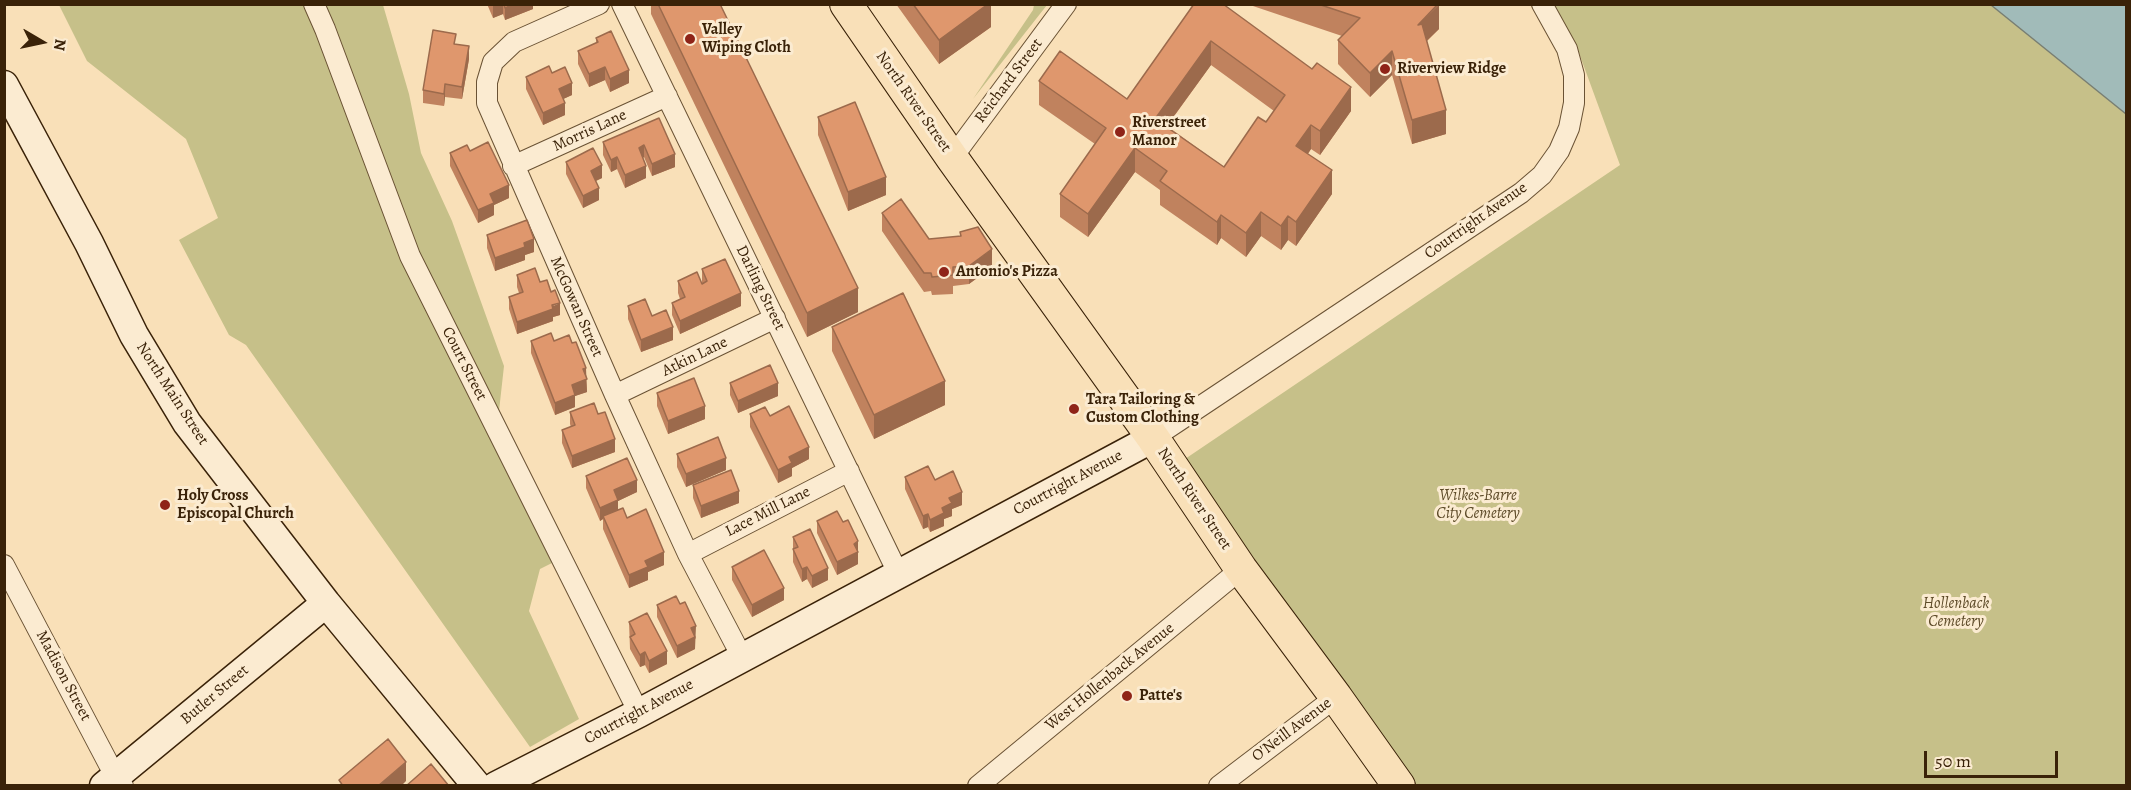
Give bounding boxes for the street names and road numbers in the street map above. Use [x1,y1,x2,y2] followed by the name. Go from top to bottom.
[971,35,1047,127] street label: Reichard Street
[871,48,955,156] street label: North River Street
[550,106,630,156] street label: Morris Lane
[1421,178,1531,264] street label: Courtright Avenue
[731,242,789,334] street label: Darling Street
[545,254,607,360] street label: McGowan Street
[437,324,491,404] street label: Court Street
[659,333,731,381] street label: Atkin Lane
[132,339,212,449] street label: North Main Street
[1153,444,1235,554] street label: North River Street
[1010,446,1126,520] street label: Courtright Avenue
[722,482,814,542] street label: Lace Mill Lane
[1042,619,1178,735] street label: West Hollenback Avenue
[31,628,95,724] street label: Madison Street
[177,661,253,729] street label: Butler Street
[581,675,697,749] street label: Courtright Avenue
[1248,694,1336,766] street label: O'Neill Avenue

